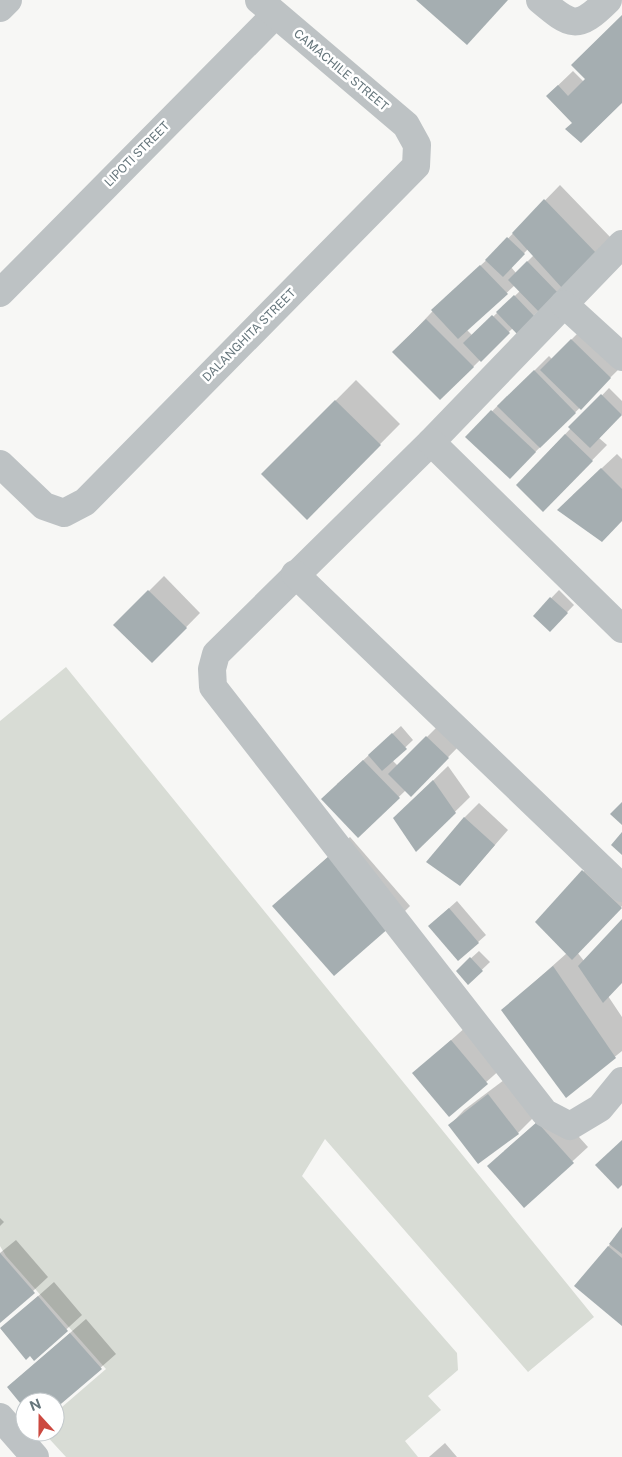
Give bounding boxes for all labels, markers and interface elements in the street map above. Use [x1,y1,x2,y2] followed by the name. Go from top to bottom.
[291,26,391,114] street label: CAMACHILE STREET
[102,119,172,189] street label: LIPOTI STREET
[200,286,298,384] street label: DALANGHITA STREET
[15,1392,65,1442] north arrow
[27,1395,43,1414] text: N

